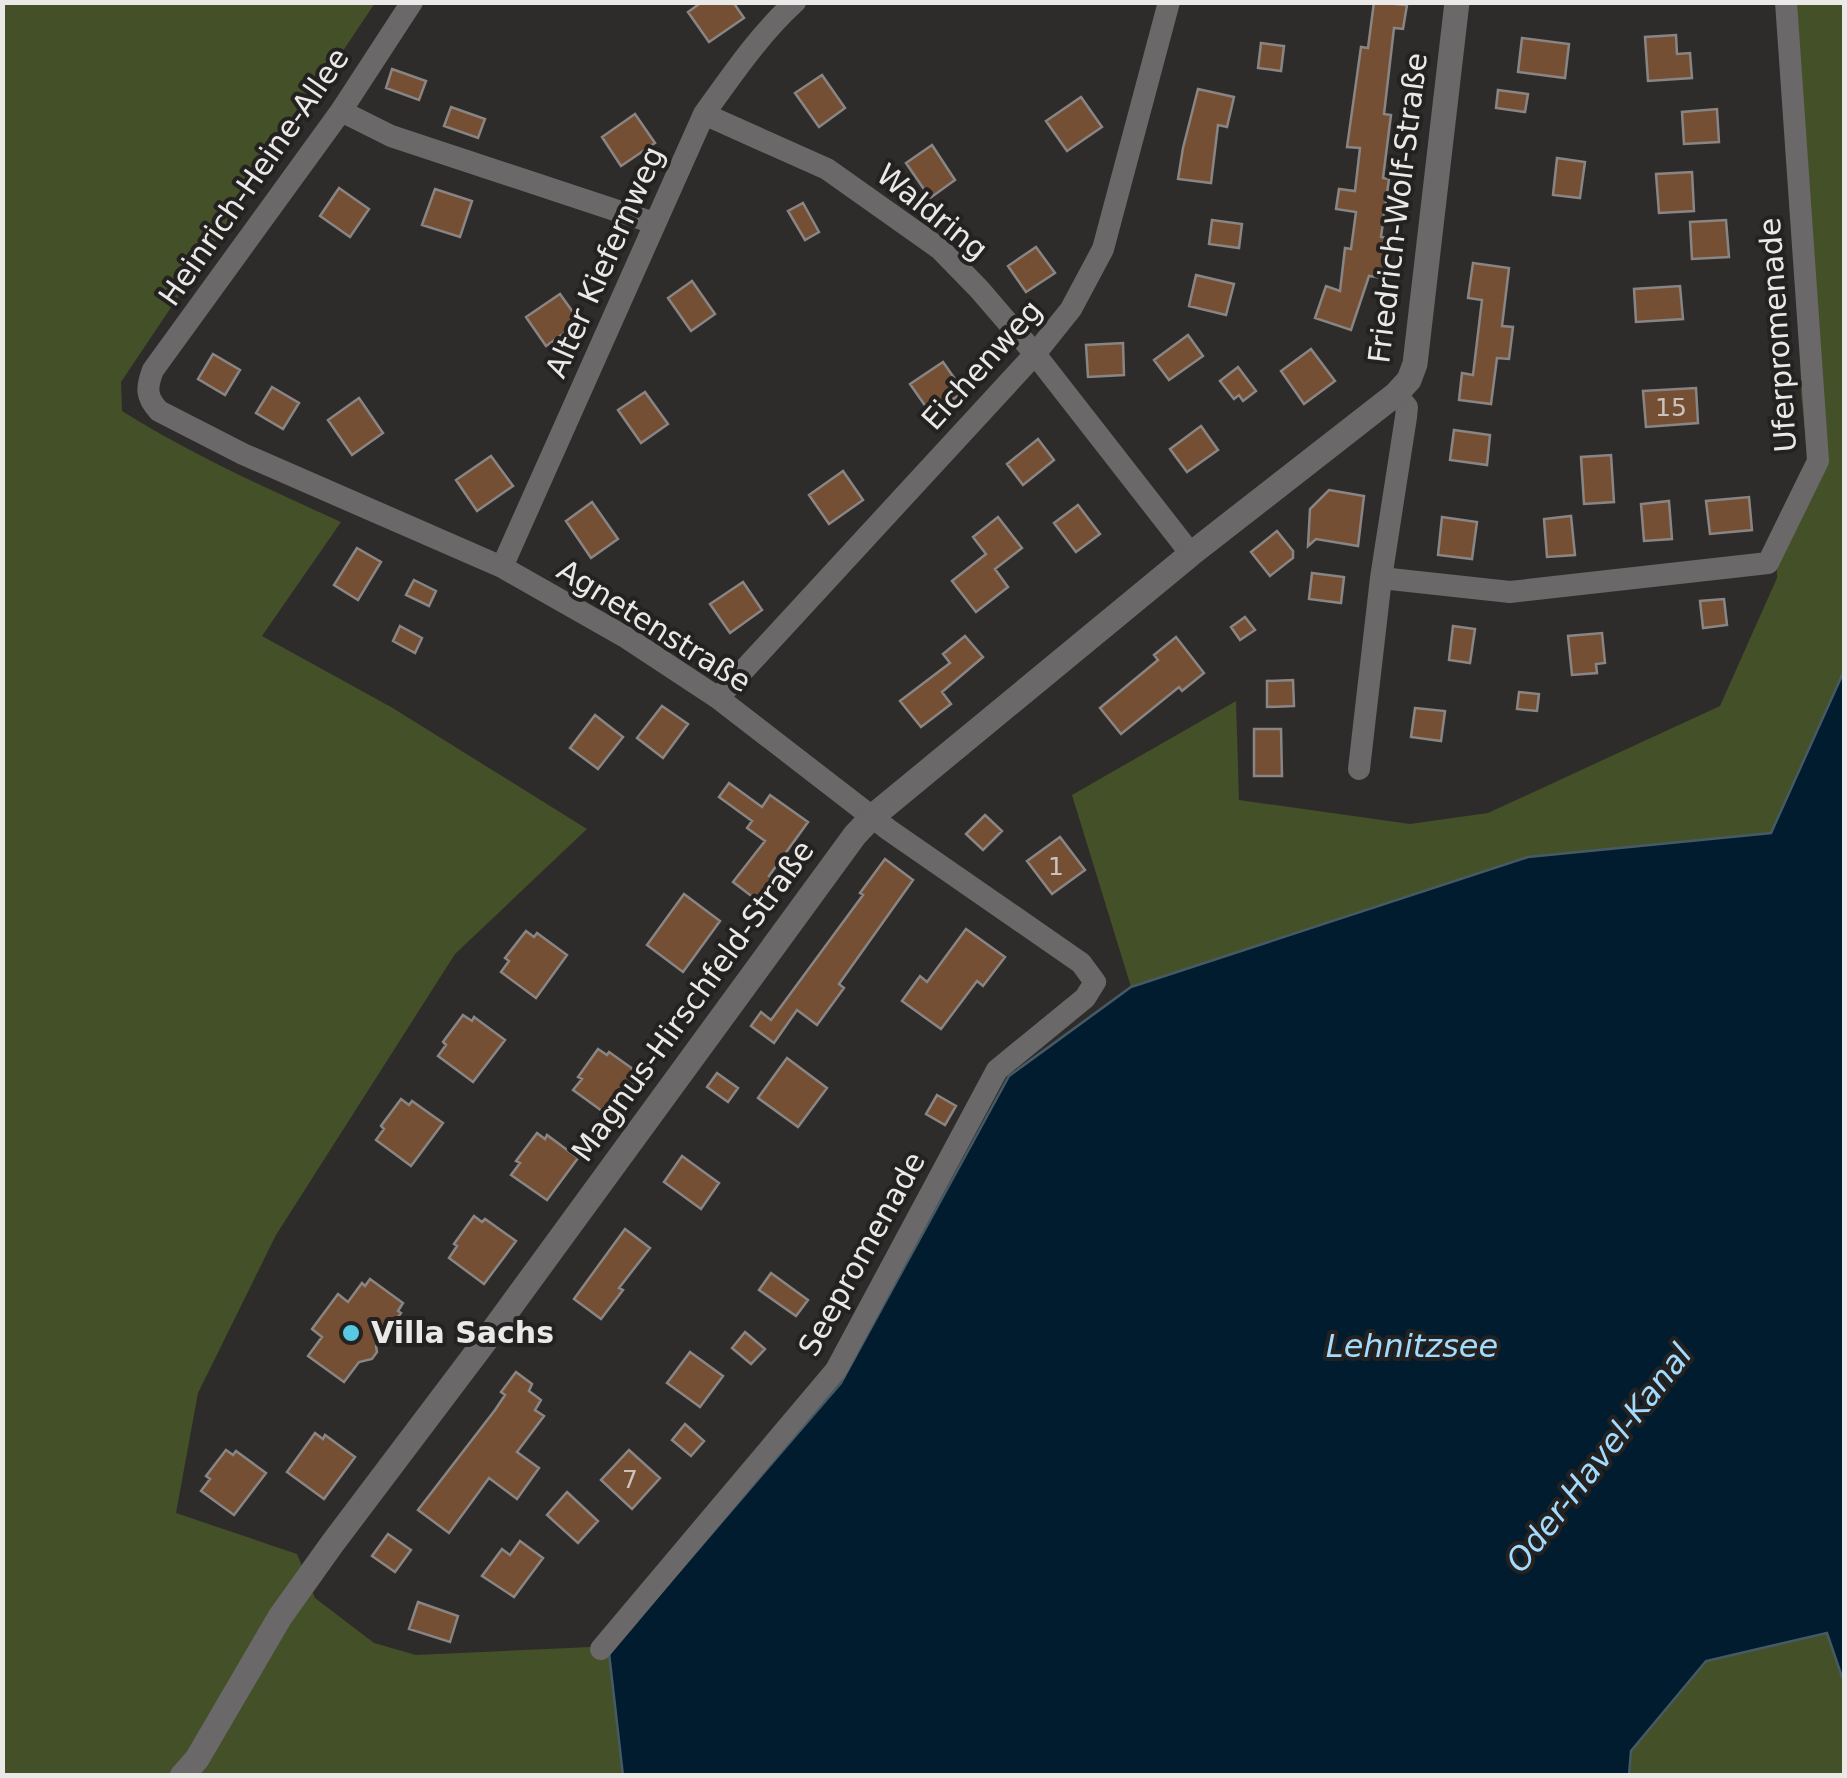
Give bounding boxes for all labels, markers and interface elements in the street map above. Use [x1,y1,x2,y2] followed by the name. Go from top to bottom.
[151,41,356,312] street label: Heinrich-Heine-Allee
[1361,51,1434,365] street label: Friedrich-Wolf-Straße
[538,141,671,383] street label: Alter Kiefernweg
[870,156,995,267] street label: Waldring
[1752,217,1803,453] street label: Uferpromenade
[914,293,1049,437] street label: Eichenweg
[1655,393,1687,422] house number: 15
[551,552,758,699] street label: Agnetenstraße
[564,833,821,1168] street label: Magnus-Hirschfeld-Straße
[1048,852,1064,881] house number: 1
[791,1146,932,1362] street label: Seepromenade
[371,1315,554,1350] place label: Villa Sachs
[340,1322,362,1344] marker: Villa Sachs
[1326,1327,1498,1365] water label: Lehnitzsee
[1498,1336,1700,1580] water label: Oder-Havel-Kanal
[622,1465,638,1494] house number: 7

